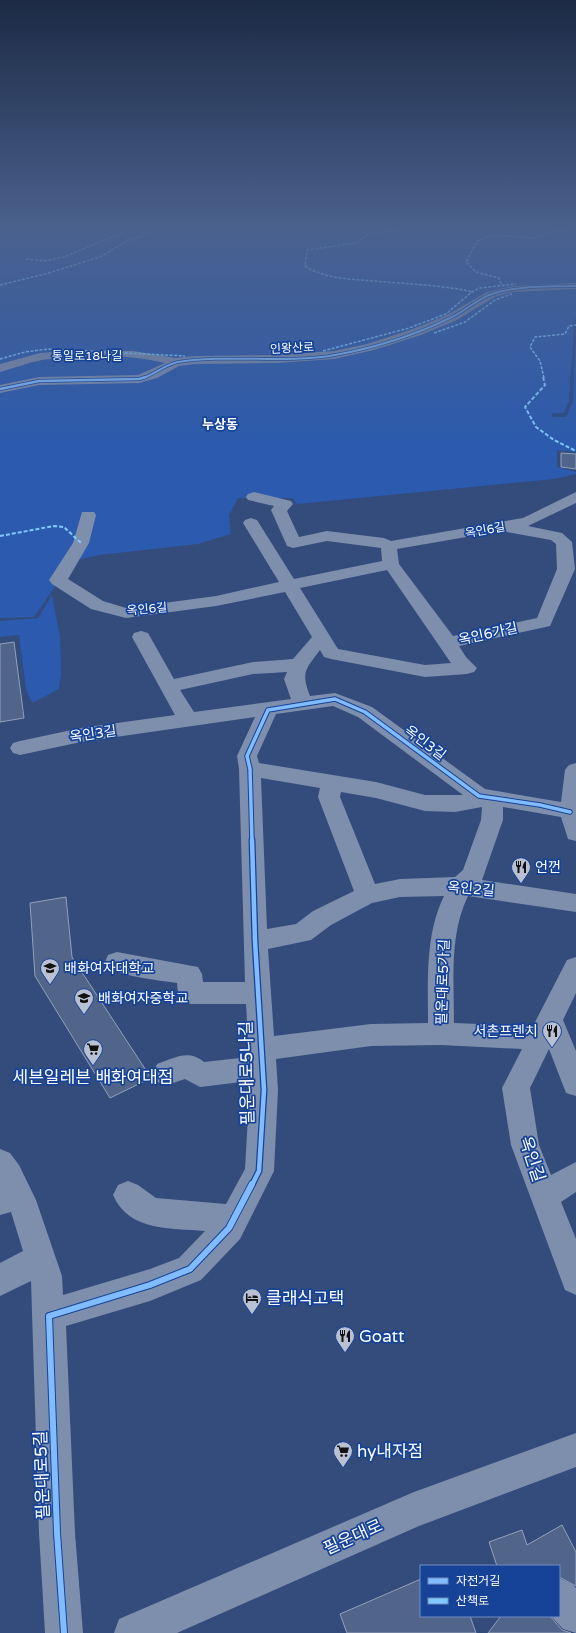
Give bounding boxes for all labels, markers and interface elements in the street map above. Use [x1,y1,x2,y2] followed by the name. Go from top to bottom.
[270,340,314,356] street label: 인왕산로
[52,349,122,363] street label: 통일로18나길
[202,417,238,433] district label: 누상동
[464,520,506,540] street label: 옥인6길
[126,600,168,618] street label: 옥인6길
[457,619,519,649] street label: 옥인6가길
[68,722,118,746] street label: 옥인3길
[401,722,449,764] street label: 옥인3길
[510,856,532,884] restaurant icon: 언껀
[535,859,561,876] place label: 언껀
[447,878,495,900] street label: 옥인2길
[433,939,453,1025] street label: 필운대로5가길
[39,957,61,985] school or university icon: 배화여자대학교
[64,960,154,977] place label: 배화여자대학교
[73,987,95,1015] school or university icon: 배화여자중학교
[98,990,188,1007] place label: 배화여자중학교
[541,1020,563,1048] restaurant icon: 서촌프렌치
[236,1021,258,1125] street label: 필운대로5나길
[474,1023,538,1040] place label: 서촌프렌치
[82,1038,104,1066] supermarket icon: 세븐일레븐 배화여대점
[13,1067,173,1088] place label: 세븐일레븐 배화여대점
[515,1133,549,1185] street label: 옥인길
[241,1287,263,1315] hotel icon: 클래식고택
[266,1288,344,1309] place label: 클래식고택
[334,1325,356,1353] restaurant icon: Goatt
[359,1326,405,1347] place label: Goatt
[30,1430,54,1520] street label: 필운대로5길
[332,1440,354,1468] supermarket icon: hy내자점
[357,1441,423,1462] place label: hy내자점
[320,1515,386,1559] street label: 필운대로
[420,1565,560,1617] legend
[456,1574,500,1588] text: 자전거길
[456,1594,489,1608] text: 산책로

